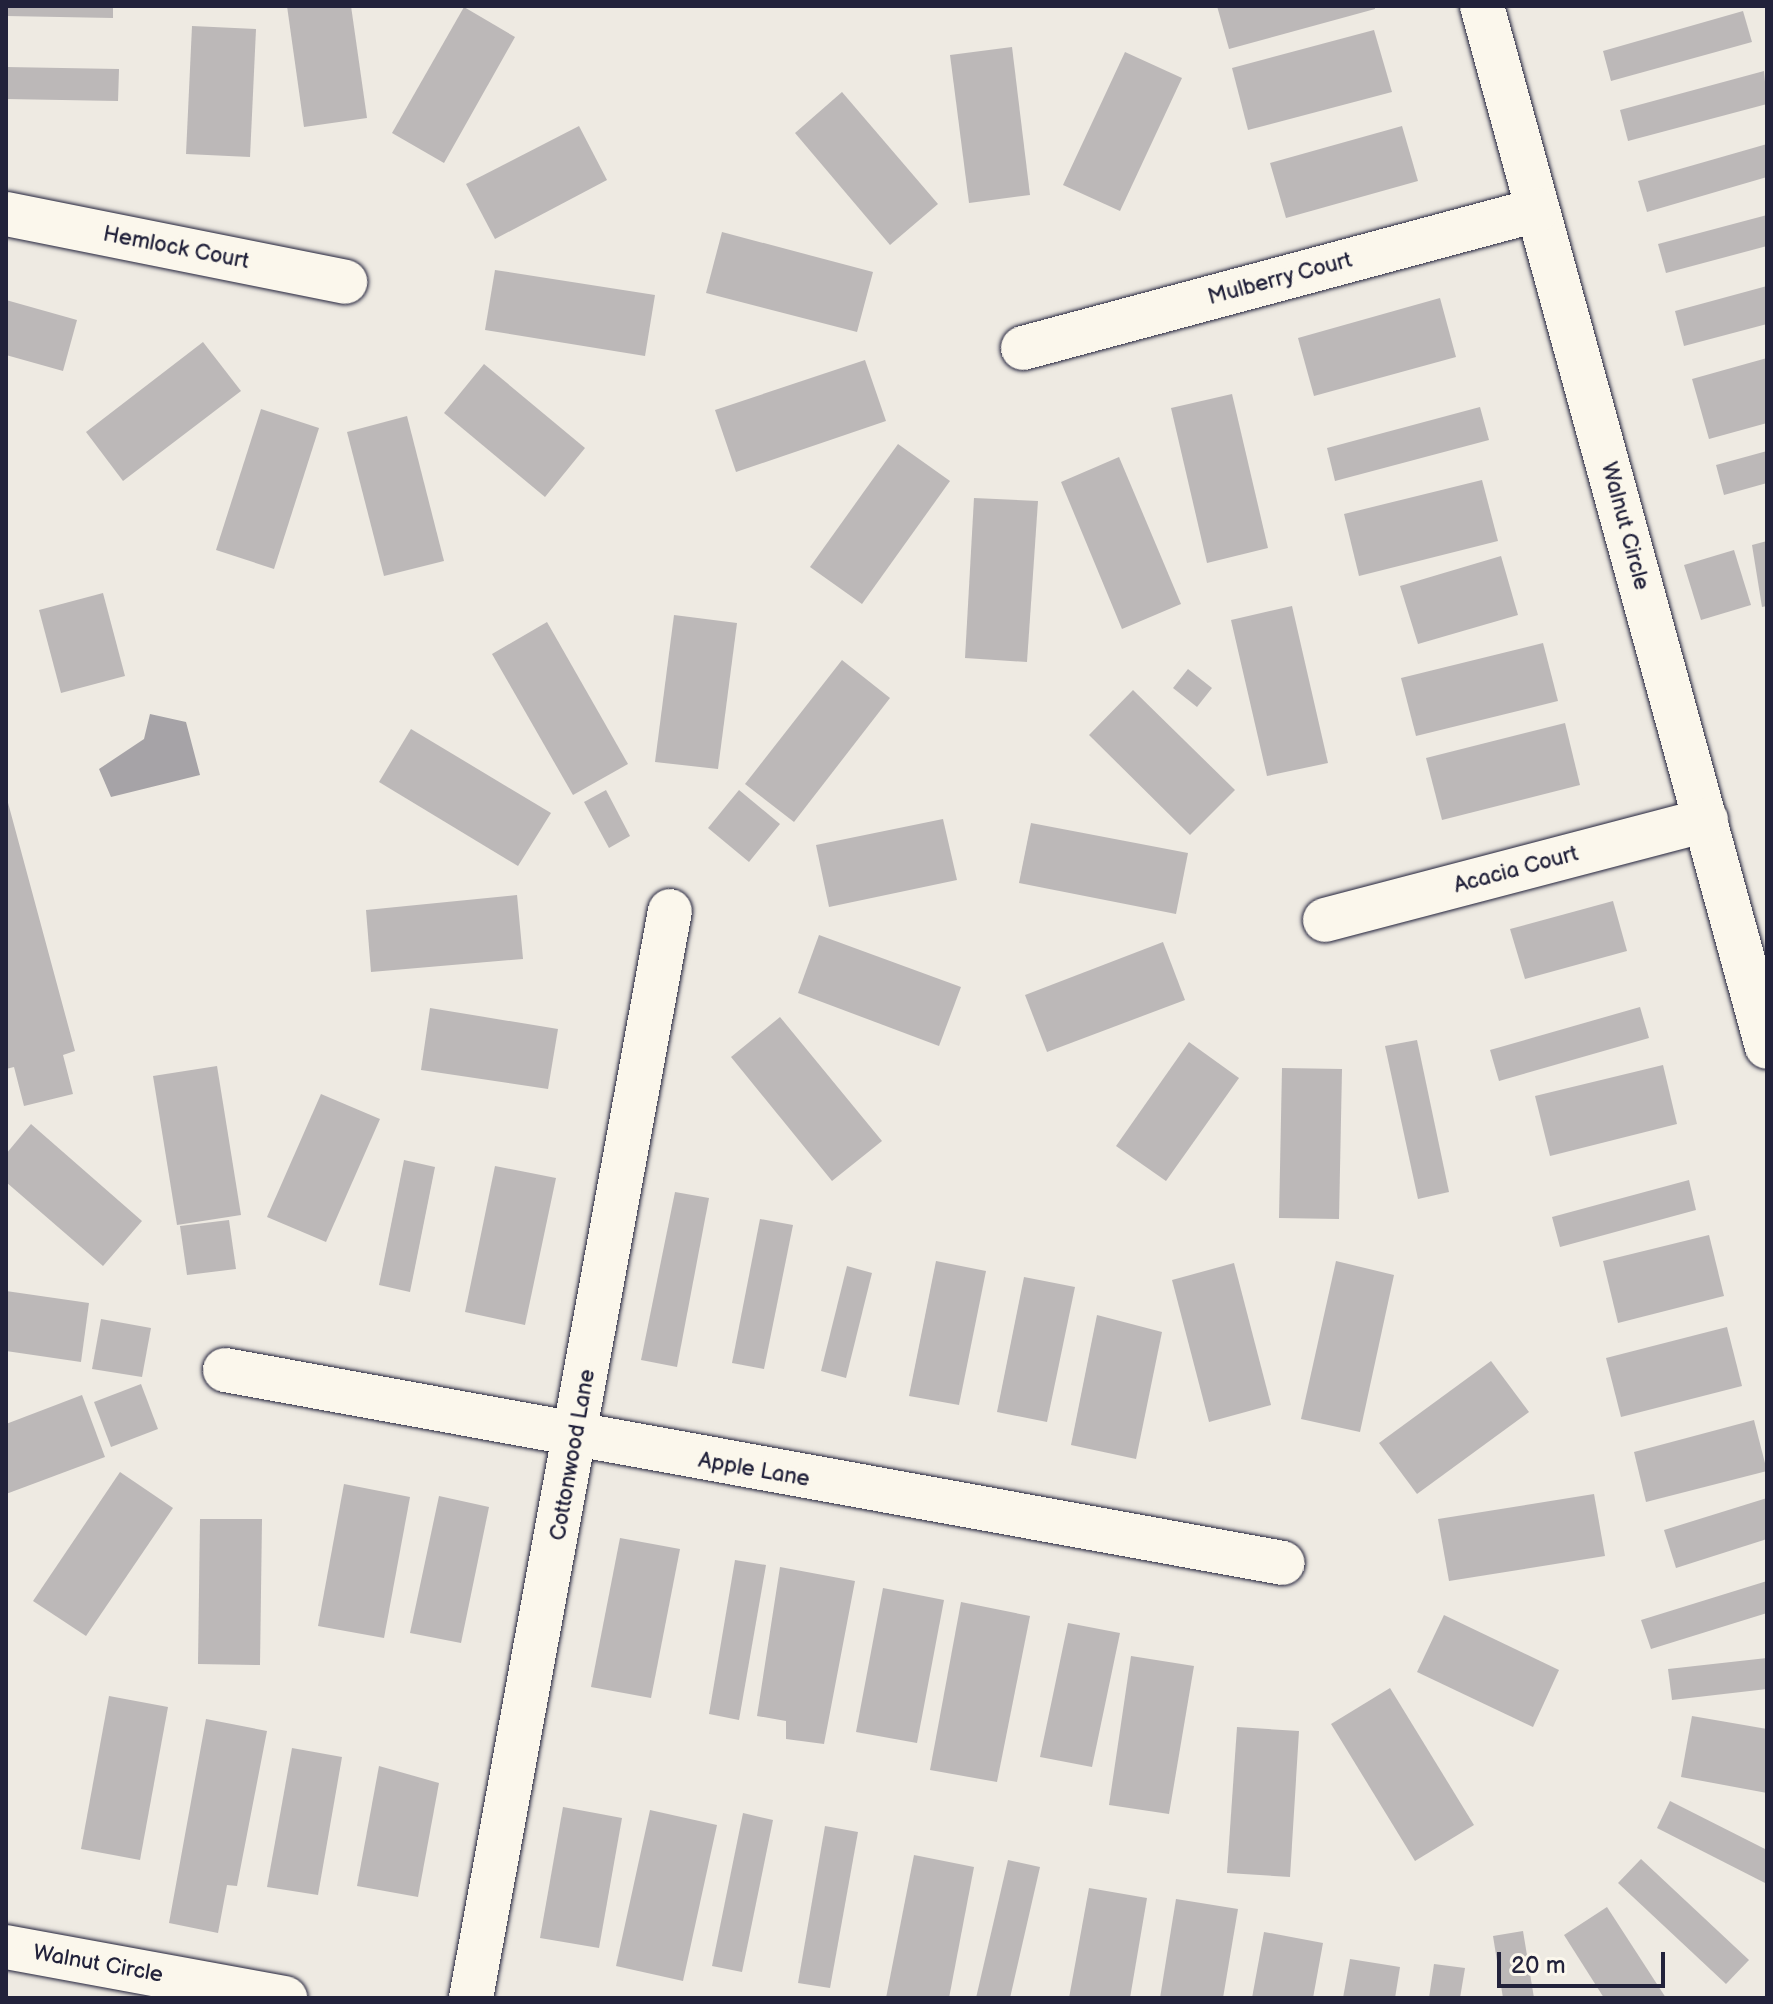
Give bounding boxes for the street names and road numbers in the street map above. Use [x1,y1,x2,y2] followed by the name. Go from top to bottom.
[101,221,251,275] street label: Hemlock Court
[1204,247,1356,311] street label: Mulberry Court
[1595,459,1655,593] street label: Walnut Circle
[1451,841,1581,899] street label: Acacia Court
[545,1367,601,1543] street label: Cottonwood Lane
[696,1447,812,1493] street label: Apple Lane
[31,1940,165,1988] street label: Walnut Circle

